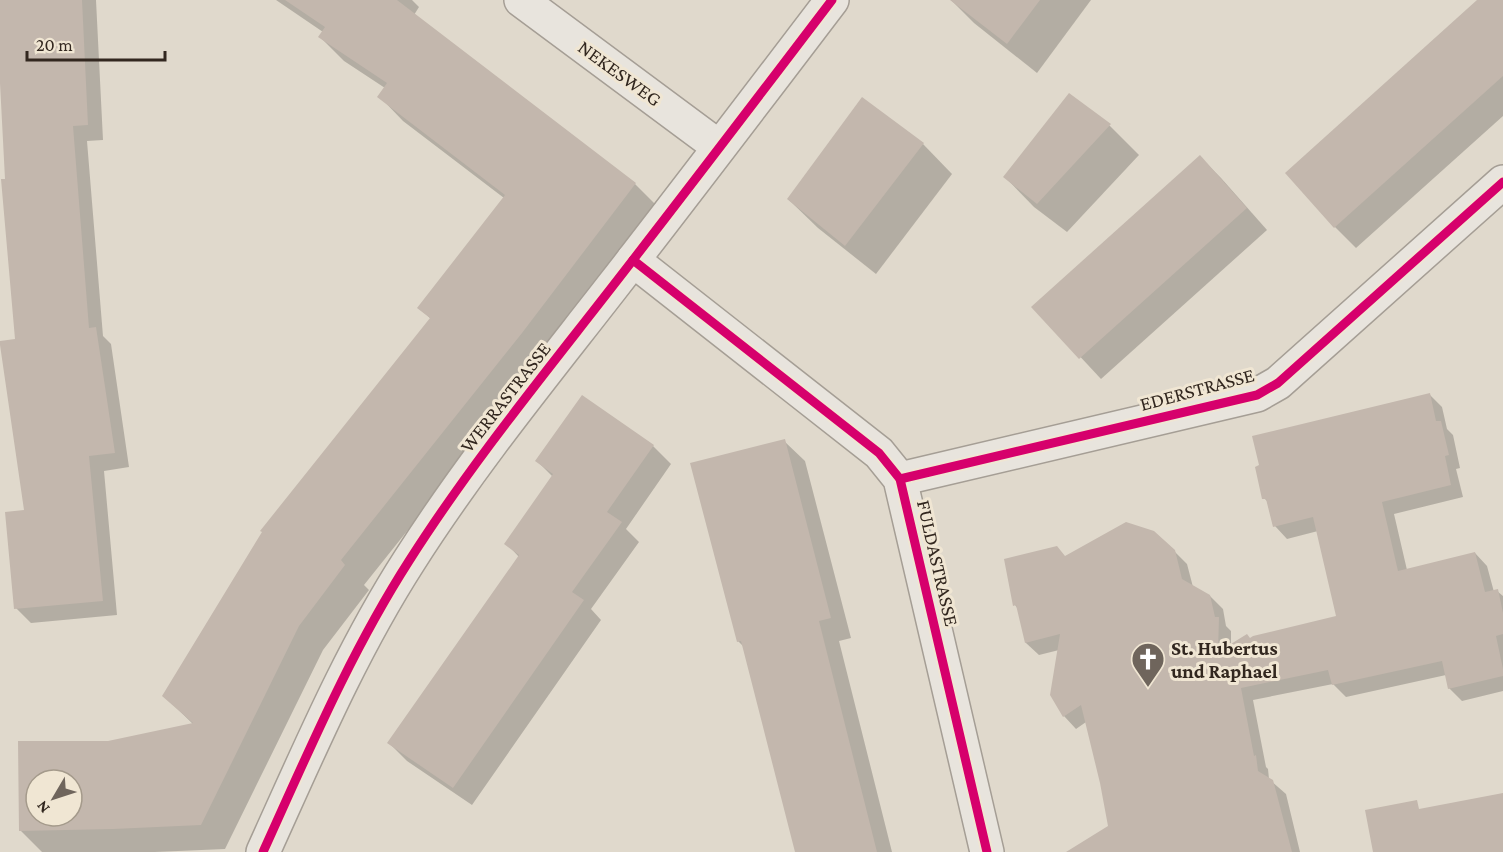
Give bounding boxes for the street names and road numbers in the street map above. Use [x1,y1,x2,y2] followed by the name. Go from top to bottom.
[574,35,666,111] street label: NEKESWEG
[455,337,555,456] street label: WERRASTRASSE
[1137,363,1257,415] street label: EDERSTRASSE
[913,498,963,628] street label: FULDASTRASSE

